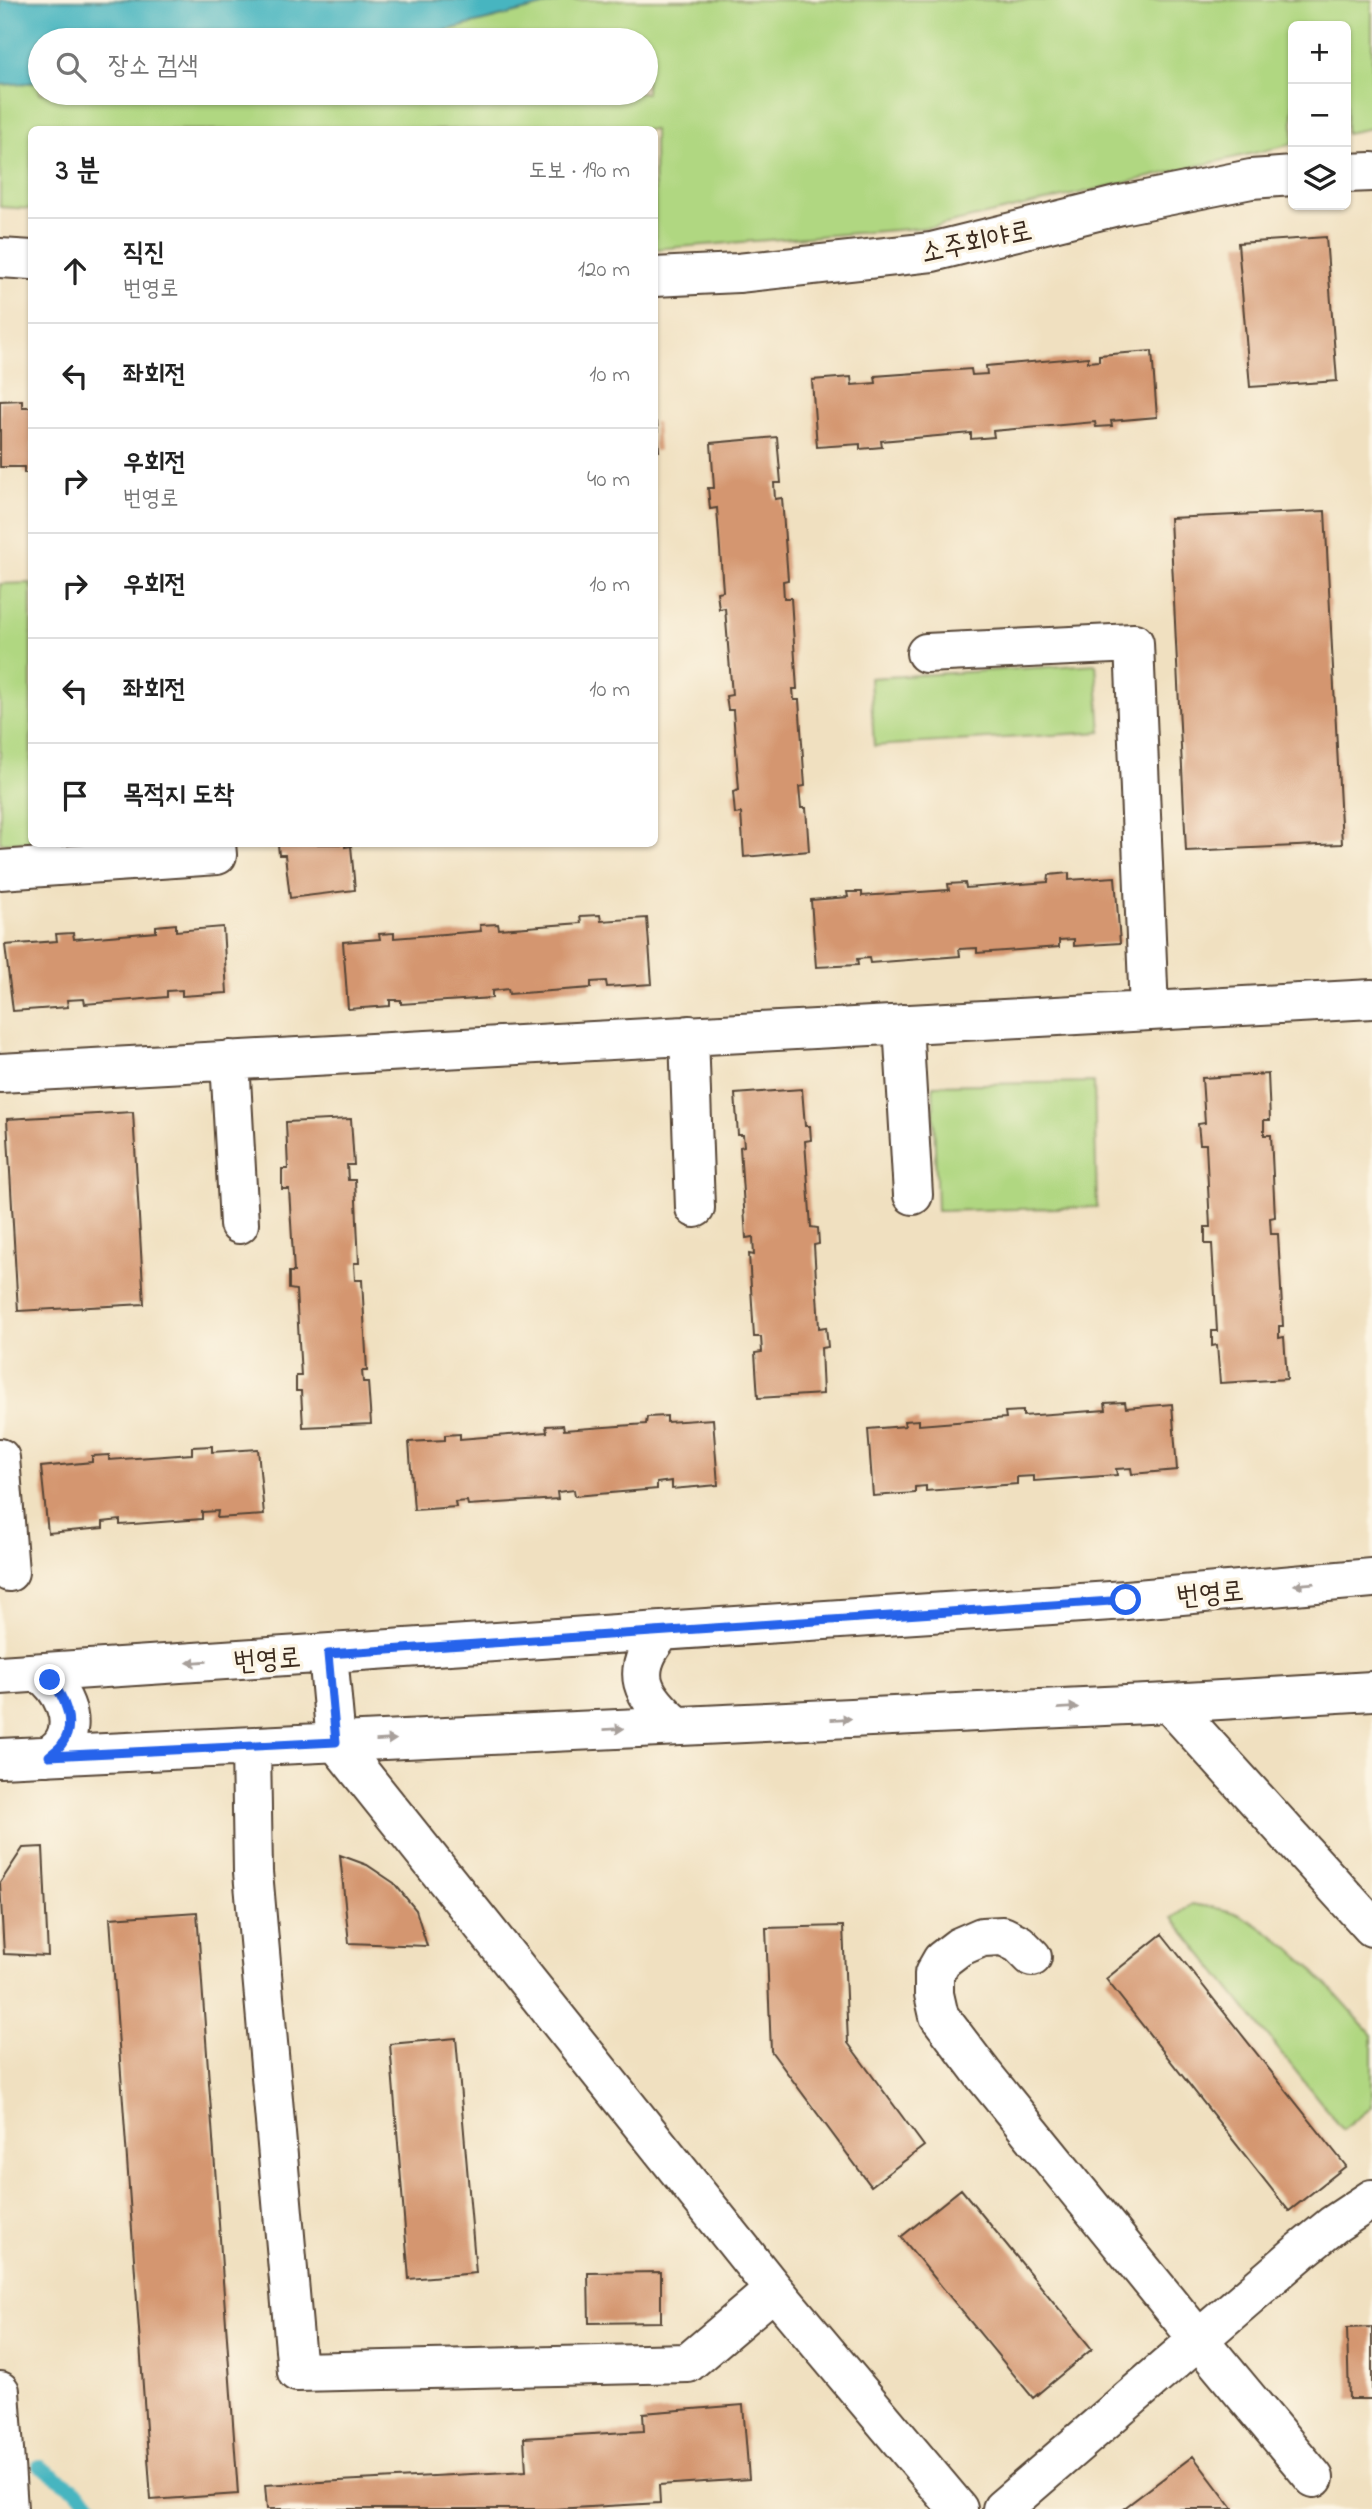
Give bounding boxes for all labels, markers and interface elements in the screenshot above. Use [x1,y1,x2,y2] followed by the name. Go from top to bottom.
[1288,21,1351,210] map controls
[1288,21,1351,84] button: +
[28,28,658,105] search box
[52,48,90,86] icon: search
[108,48,198,86] text: 장소 검색
[1288,84,1351,147] button: −
[1288,147,1351,210] button: layers
[56,150,100,194] text: 3 분
[529,155,630,188] text: 도보 · 190 m
[917,212,1036,275] street label: 소주회야로
[123,235,165,273] text: 직진
[56,252,94,290] icon: ahead
[578,254,630,287] text: 120 m
[123,273,179,306] text: 번영로
[56,357,94,395] icon: left
[123,357,186,395] text: 좌회전
[589,359,630,392] text: 10 m
[123,445,186,483] text: 우회전
[56,462,94,500] icon: right
[587,464,630,497] text: 40 m
[123,483,179,516] text: 번영로
[56,567,94,605] icon: right
[123,567,186,605] text: 우회전
[589,569,630,602] text: 10 m
[56,672,94,710] icon: left
[123,672,186,710] text: 좌회전
[589,674,630,707] text: 10 m
[56,777,94,815] icon: arrive
[123,777,234,815] text: 목적지 도착
[1175,1572,1246,1619] street label: 번영로
[1293,1579,1315,1590] one-way arrow
[1110,1584,1141,1615] route start
[232,1639,302,1684] street label: 번영로
[186,1657,208,1668] one-way arrow
[34,1664,65,1695] route end
[1057,1702,1079,1713] one-way arrow
[830,1713,852,1724] one-way arrow
[603,1724,625,1735] one-way arrow
[376,1735,398,1746] one-way arrow

